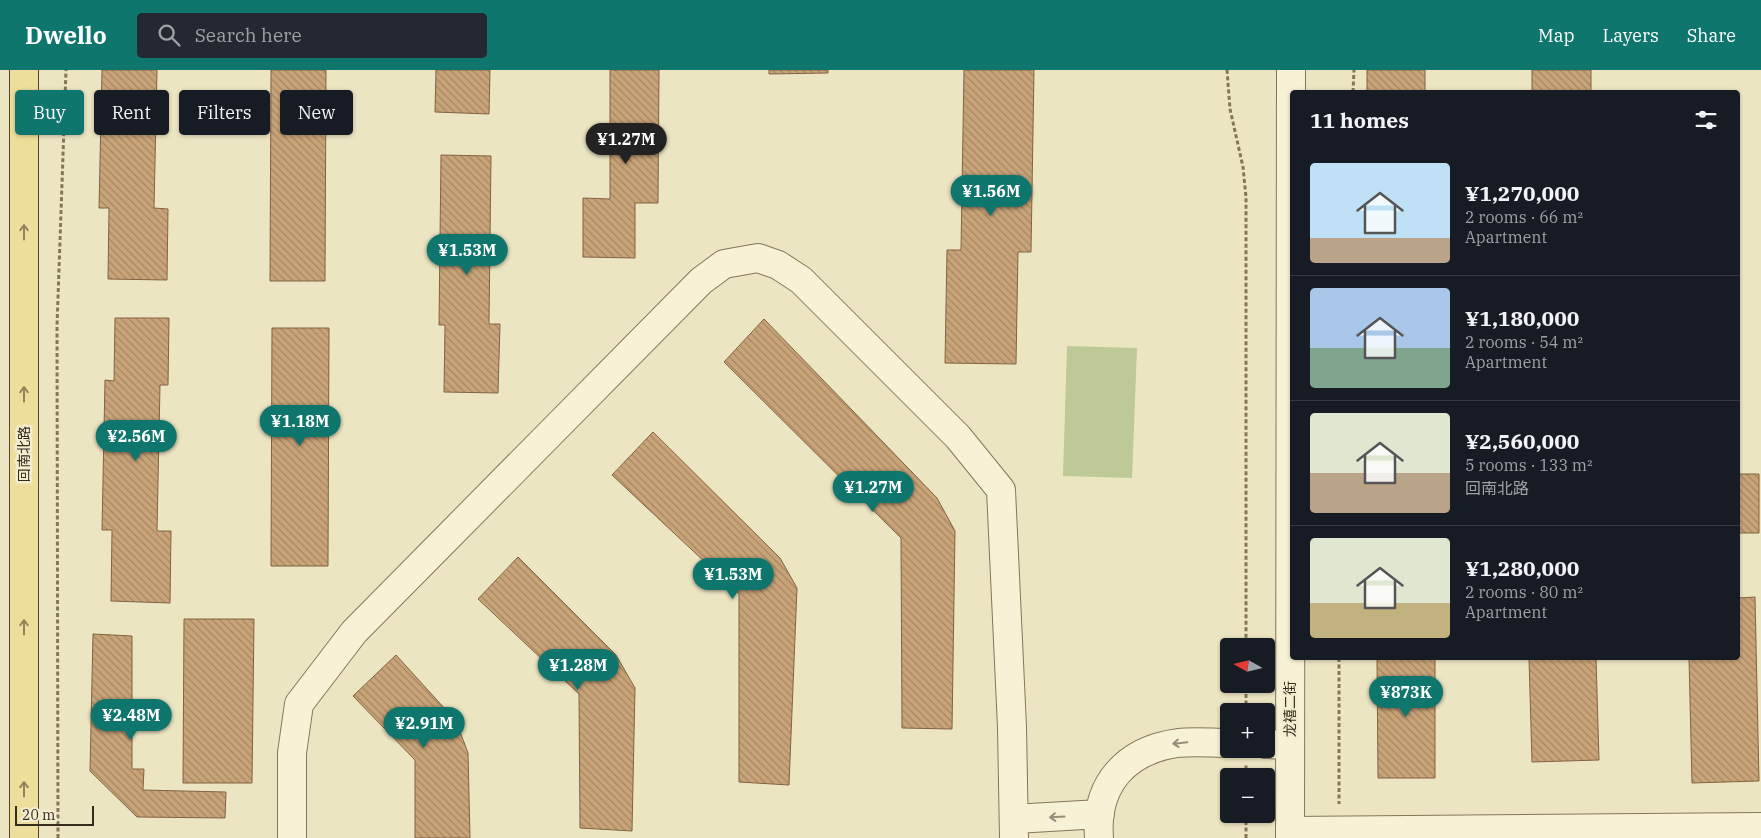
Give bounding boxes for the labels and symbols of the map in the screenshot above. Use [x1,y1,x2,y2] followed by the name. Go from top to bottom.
[585,122,667,165] pin: ¥1.27M
[950,174,1032,217] pin: ¥1.56M
[19,224,29,240] one-way arrow
[426,234,508,276] pin: ¥1.53M
[19,387,29,403] one-way arrow
[259,404,341,447] pin: ¥1.18M
[95,420,177,462] pin: ¥2.56M
[15,426,33,482] street label: 回南北路
[832,470,914,513] pin: ¥1.27M
[692,558,774,600] pin: ¥1.53M
[19,619,29,636] one-way arrow
[1220,638,1275,692] north arrow
[537,648,619,691] pin: ¥1.28M
[1371,676,1441,718] pin: ¥873K
[1281,681,1299,737] street label: 龙禧二街
[90,698,172,741] pin: ¥2.48M
[383,706,465,749] pin: ¥2.91M
[1172,738,1188,748] one-way arrow
[19,782,29,798] one-way arrow
[15,803,94,826] scale bar
[1049,812,1065,821] one-way arrow

